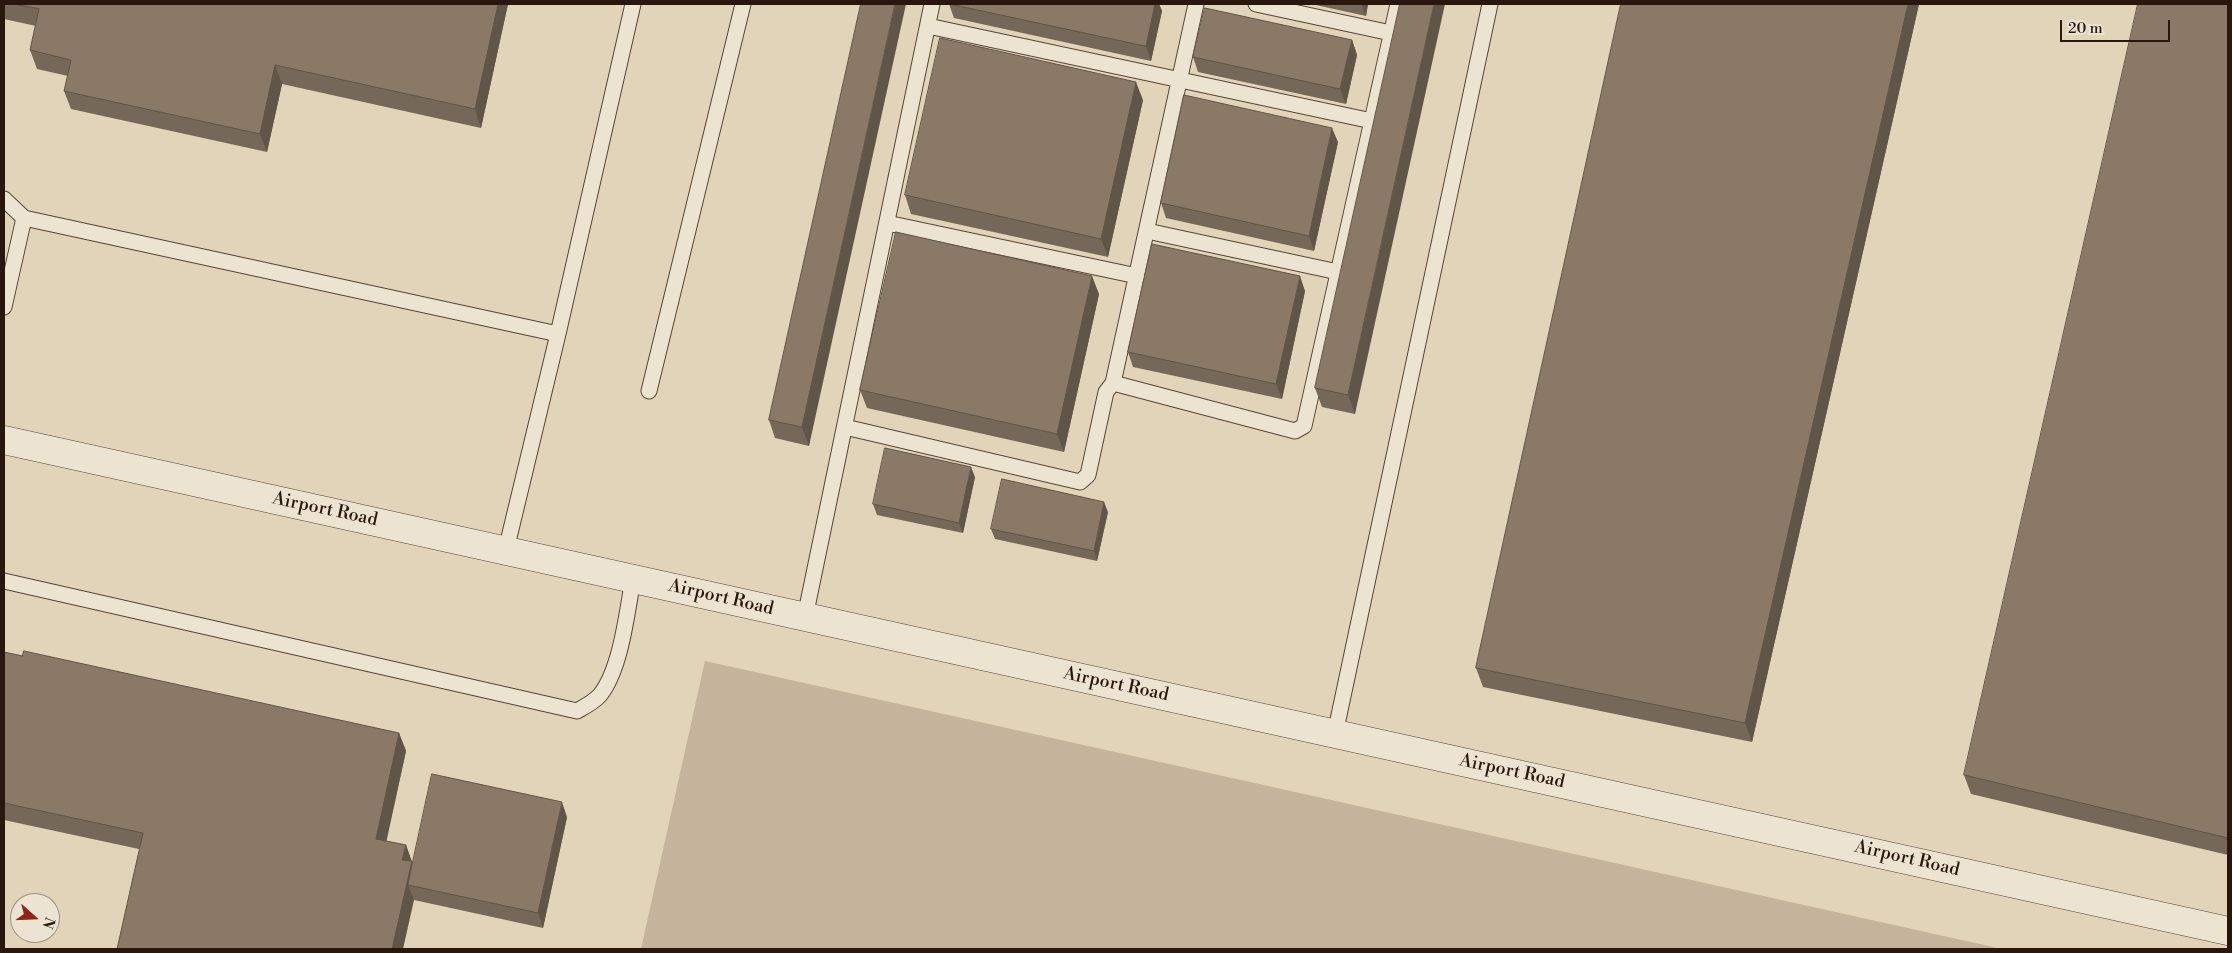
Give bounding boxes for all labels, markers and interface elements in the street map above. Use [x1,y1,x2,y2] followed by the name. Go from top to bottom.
[2062,10,2172,42] scale bar
[2068,19,2103,38] text: 20 m
[270,488,380,532] street label: Airport Road
[666,575,776,621] street label: Airport Road
[1061,663,1171,707] street label: Airport Road
[1457,750,1567,794] street label: Airport Road
[1852,836,1962,882] street label: Airport Road
[10,893,60,943] north arrow
[38,914,59,931] text: N

